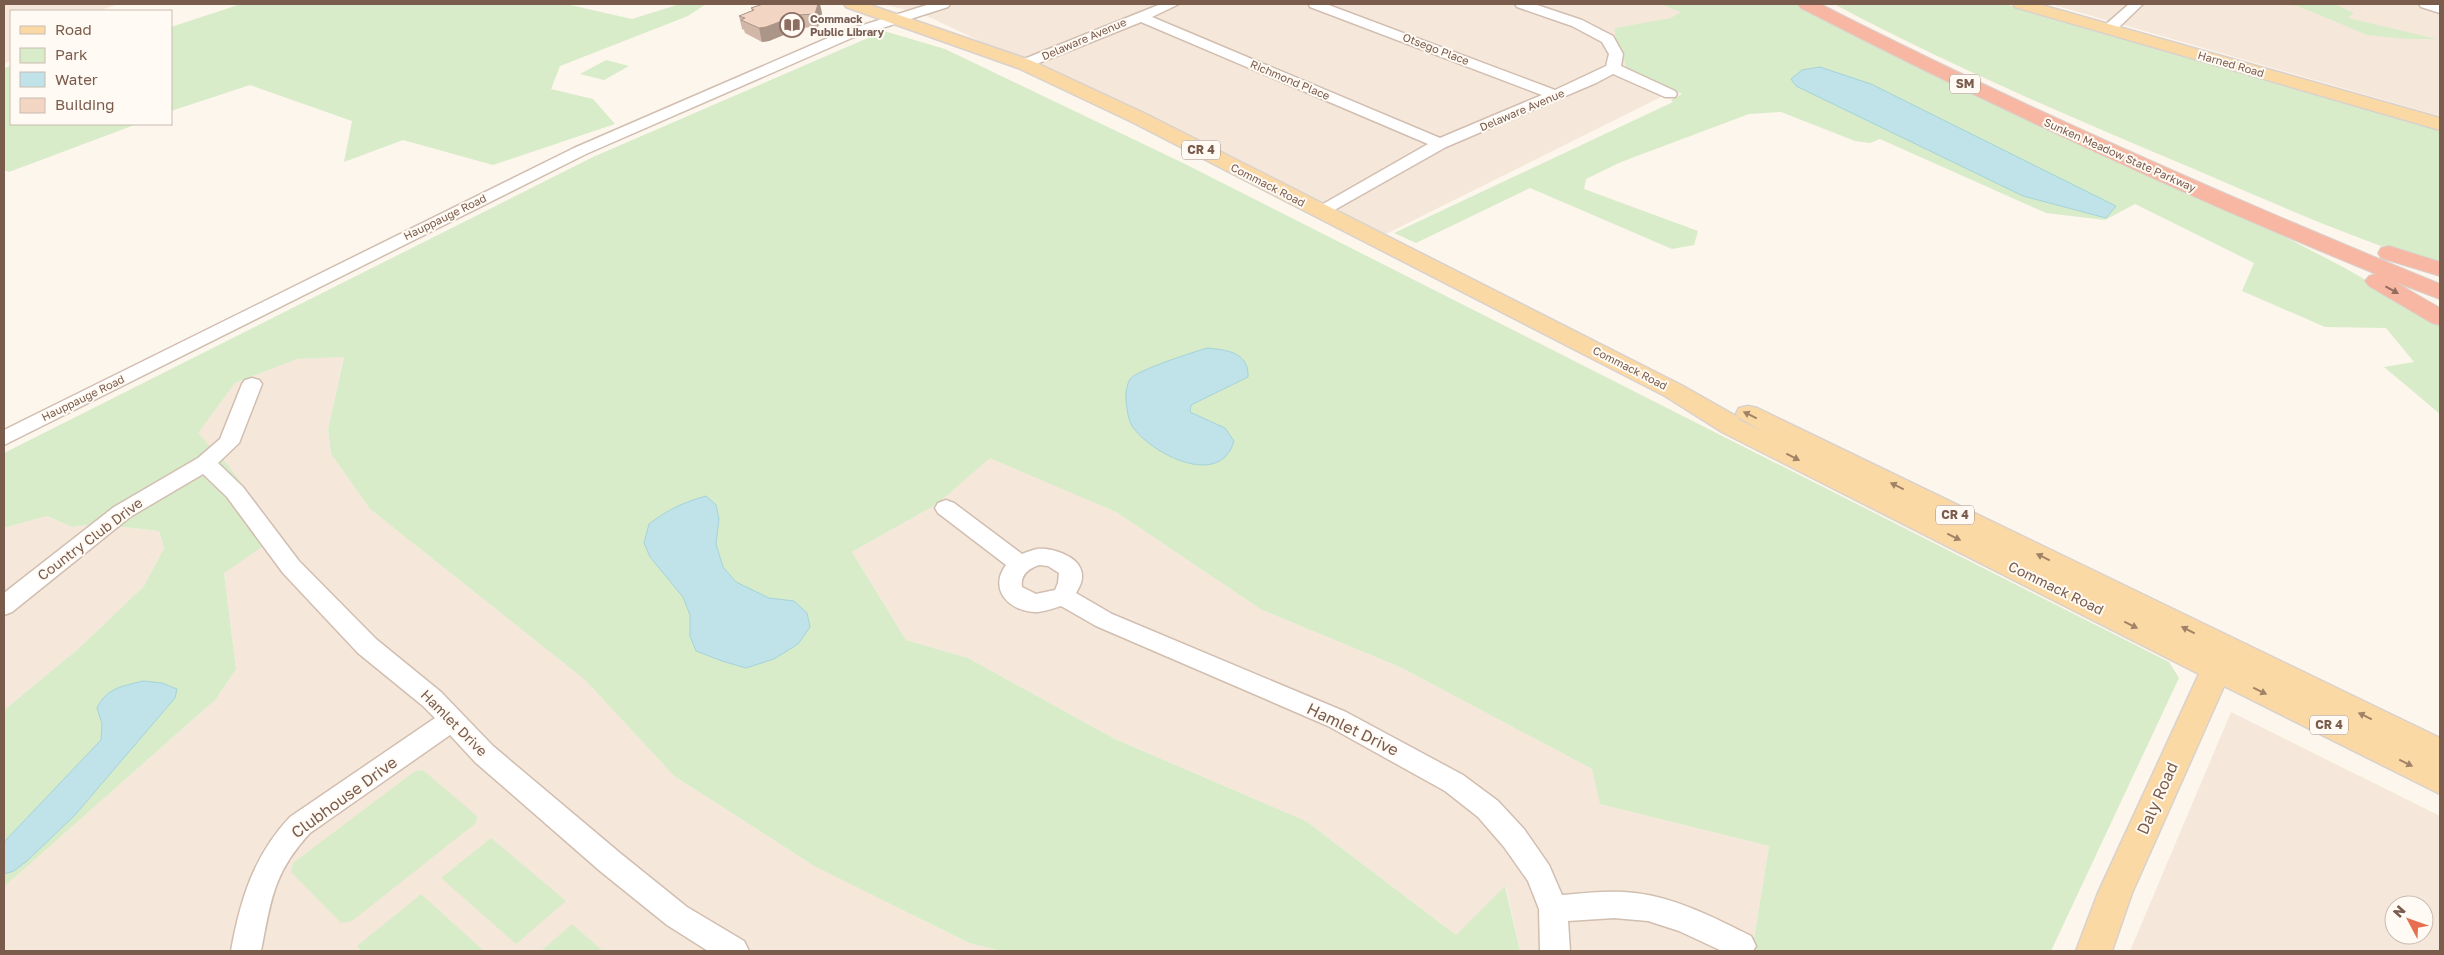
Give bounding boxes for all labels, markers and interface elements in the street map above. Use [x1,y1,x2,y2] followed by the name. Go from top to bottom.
[10,10,172,125] legend
[779,12,805,38] library icon: Commack Public Library
[810,12,885,38] place label: Commack Public Library
[1039,15,1128,62] street label: Delaware Avenue
[55,20,92,38] text: Road
[1401,30,1471,67] street label: Otsego Place
[55,45,88,63] text: Park
[2196,48,2266,79] street label: Harned Road
[1248,57,1332,102] street label: Richmond Place
[55,70,98,88] text: Water
[1950,74,1980,94] road number: SM
[1477,86,1566,133] street label: Delaware Avenue
[55,95,115,113] text: Building
[2042,115,2198,194] street label: Sunken Meadow State Parkway
[1182,140,1220,160] road number: CR 4
[1229,160,1308,209] street label: Commack Road
[401,191,488,242] street label: Hauppauge Road
[2385,286,2400,294] one-way arrow
[1591,343,1670,392] street label: Commack Road
[39,372,126,423] street label: Hauppauge Road
[1743,411,1758,420] one-way arrow
[1786,453,1800,461] one-way arrow
[1890,482,1904,490] one-way arrow
[34,494,146,584] street label: Country Club Drive
[1936,506,1974,524] road number: CR 4
[1947,533,1961,541] one-way arrow
[2036,553,2050,561] one-way arrow
[2006,557,2107,618] street label: Commack Road
[2124,621,2138,629] one-way arrow
[2181,626,2195,634] one-way arrow
[418,686,491,759] street label: Hamlet Drive
[2253,687,2268,695] one-way arrow
[1304,698,1402,760] street label: Hamlet Drive
[2358,712,2372,720] one-way arrow
[2310,716,2348,734] road number: CR 4
[287,752,401,842] street label: Clubhouse Drive
[2132,759,2182,837] street label: Daly Road
[2399,759,2413,767] one-way arrow
[2384,895,2434,945] north arrow
[2389,902,2409,921] text: N

